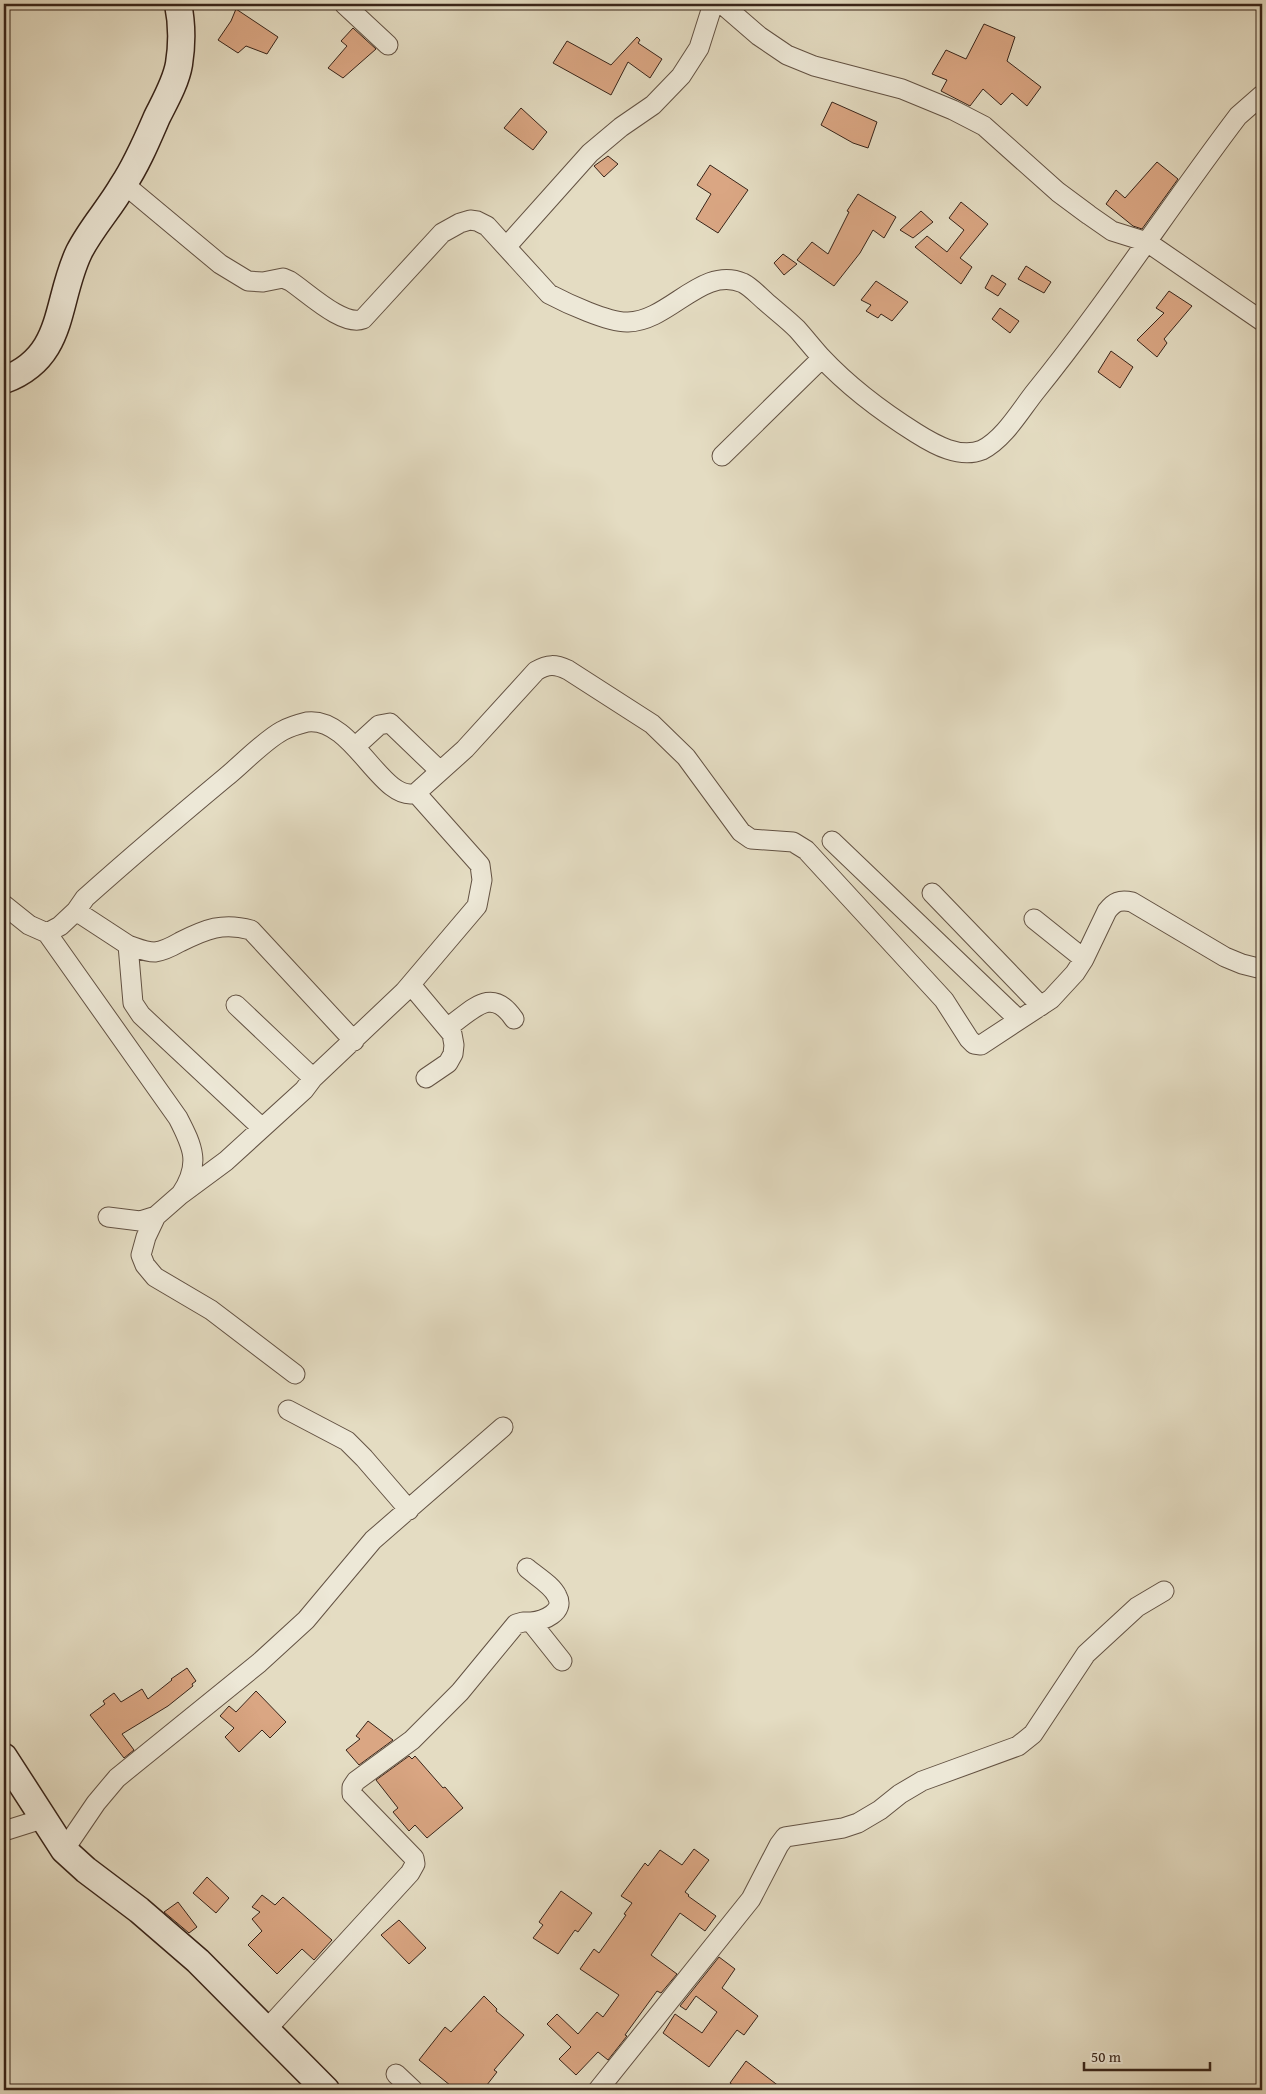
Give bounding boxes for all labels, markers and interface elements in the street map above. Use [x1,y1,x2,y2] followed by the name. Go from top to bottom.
[1084,2039,1210,2071] scale bar
[1091,2046,1122,2067] text: 50 m

